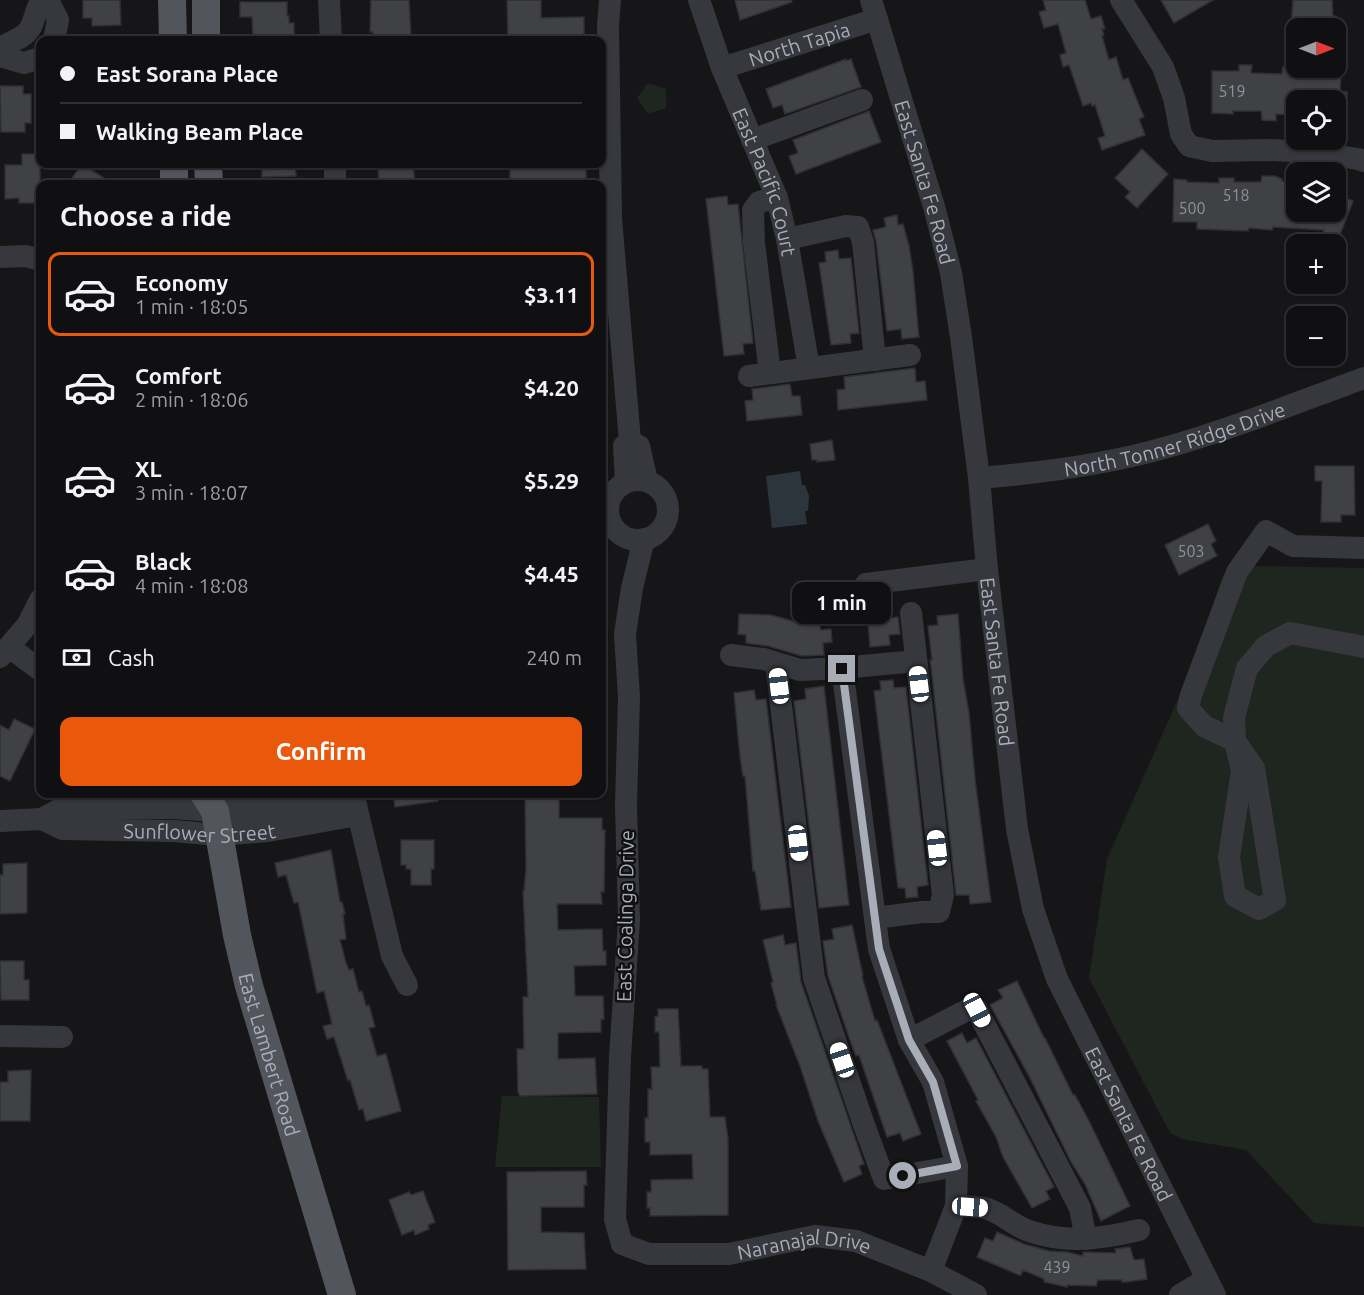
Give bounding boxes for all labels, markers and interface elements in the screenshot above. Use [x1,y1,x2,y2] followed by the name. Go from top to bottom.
[746,17,853,70] street label: North Tapia
[1286,18,1346,78] north arrow
[1286,18,1346,366] map controls
[96,61,278,86] text: East Sorana Place
[1218,82,1246,100] house number: 519
[1286,90,1346,150] button: locate
[891,97,960,266] street label: East Santa Fe Road
[729,104,801,258] street label: East Pacific Court
[96,119,304,144] text: Walking Beam Place
[1286,162,1346,222] button: layers
[1222,186,1250,204] house number: 518
[1178,199,1206,217] house number: 500
[60,201,232,231] text: Choose a ride
[1286,234,1346,294] button: +
[63,267,117,321] icon: car
[135,270,228,295] text: Economy
[524,282,579,307] text: $3.11
[135,295,249,318] text: 1 min · 18:05
[1286,306,1346,366] button: −
[63,360,117,414] icon: car
[135,363,222,388] text: Comfort
[524,375,579,400] text: $4.20
[135,388,249,411] text: 2 min · 18:06
[1062,397,1288,480] street label: North Tonner Ridge Drive
[63,453,117,507] icon: car
[135,456,162,481] text: XL
[524,468,579,493] text: $5.29
[135,481,249,504] text: 3 min · 18:07
[1177,542,1205,560] house number: 503
[63,546,117,600] icon: car
[135,549,192,574] text: Black
[524,561,579,586] text: $4.45
[135,574,249,597] text: 4 min · 18:08
[977,576,1019,747] street label: East Santa Fe Road
[792,582,892,624] callout: 1 min
[816,591,867,614] text: 1 min
[60,641,93,674] icon: cash
[108,645,155,670] text: Cash
[526,646,582,669] text: 240 m
[828,655,855,682] route end
[908,665,930,703] car
[768,667,790,705] car
[60,717,582,786] button: Confirm
[123,818,278,847] street label: Sunflower Street
[787,824,809,862] car
[926,829,948,867] car
[612,830,638,1002] street label: East Coalinga Drive
[235,970,305,1139] street label: East Lambert Road
[961,990,993,1030] car
[828,1040,856,1080] car
[1081,1043,1178,1205] street label: East Santa Fe Road
[889,1162,916,1189] route start
[951,1197,989,1217] car
[735,1225,875,1264] street label: Naranajal Drive
[1043,1258,1071,1276] house number: 439

